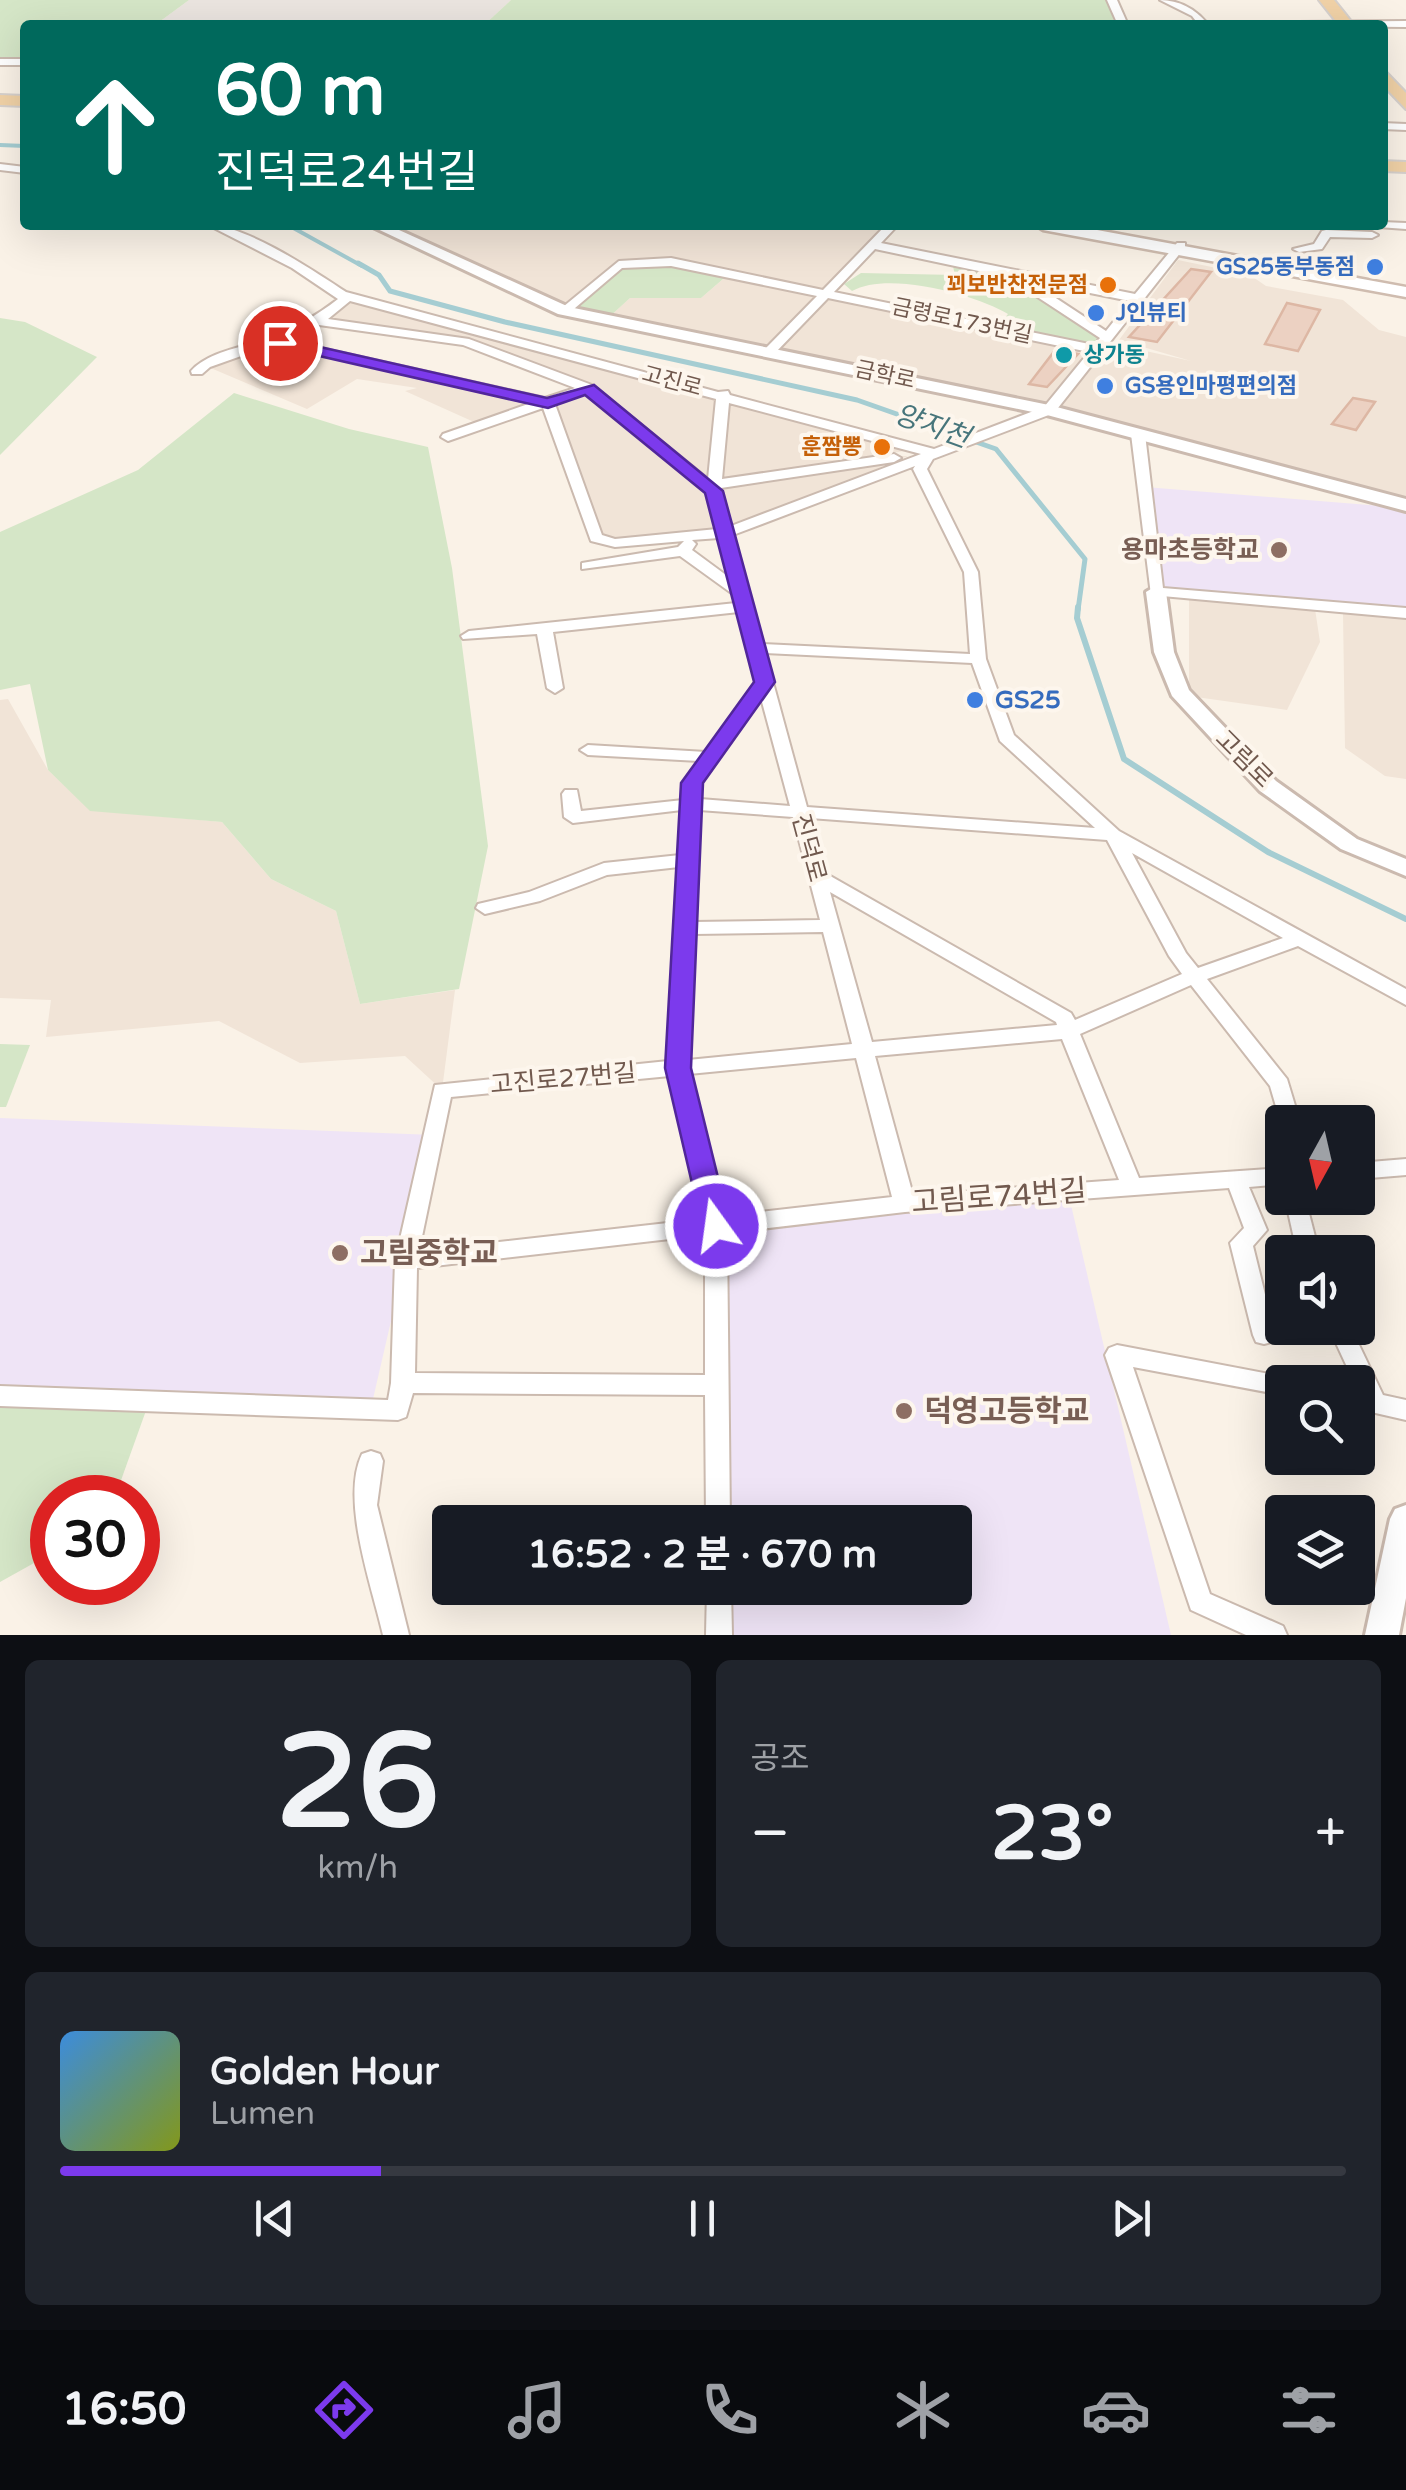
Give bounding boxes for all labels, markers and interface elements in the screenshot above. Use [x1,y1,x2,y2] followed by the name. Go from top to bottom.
[215,50,385,134] text: 60 m
[50,60,180,190] icon: ahead
[215,146,479,200] text: 진덕로24번길
[1216,254,1355,280] place label: GS25동부동점
[1364,256,1386,278] marker: GS25동부동점
[946,272,1088,298] place label: 꾀보반찬전문점
[1097,274,1119,296] marker: 꾀보반찬전문점
[890,293,1034,349] street label: 금령로173번길
[1115,300,1187,326] place label: J인뷰티
[238,301,323,386] pin
[1085,302,1107,324] marker: J인뷰티
[253,316,308,371] icon: arrive
[1084,342,1145,368] place label: 상가동
[1053,344,1075,366] marker: 상가동
[853,356,917,394] street label: 금학로
[639,361,705,401] street label: 고진로
[1125,373,1297,399] place label: GS용인마평편의점
[1094,375,1116,397] marker: GS용인마평편의점
[890,397,977,456] water label: 양지천
[801,434,862,460] place label: 훈짬뽕
[871,436,893,458] marker: 훈짬뽕
[1121,535,1259,565] place label: 용마초등학교
[1268,539,1290,561] marker: 용마초등학교
[995,685,1061,715] place label: GS25
[964,689,986,711] marker: GS25
[1209,724,1279,794] street label: 고림로
[786,811,832,885] street label: 진덕로
[489,1058,637,1100] street label: 고진로27번길
[1265,1105,1375,1215] north arrow
[1265,1105,1375,1605] map controls
[910,1172,1088,1222] street label: 고림로74번길
[664,1174,768,1278] position arrow
[360,1235,498,1272] place label: 고림중학교
[1265,1235,1375,1345] button: sound
[329,1242,351,1264] marker: 고림중학교
[1265,1365,1375,1475] button: search
[924,1393,1090,1430] place label: 덕영고등학교
[893,1400,915,1422] marker: 덕영고등학교
[30,1475,160,1605] speed limit sign: 30
[1265,1495,1375,1605] button: layers
[527,1532,877,1578] text: 16:52 · 2 분 · 670 m
[276,1706,439,1862] text: 26
[751,1740,809,1778] text: 공조
[991,1789,1114,1879] text: 23°
[751,1801,790,1867] text: −
[1315,1801,1346,1867] text: +
[318,1849,398,1887] text: km/h
[210,2049,439,2095] text: Golden Hour
[210,2095,315,2133] text: Lumen
[247,2191,302,2246] icon: previous
[675,2191,730,2246] icon: pause
[1104,2191,1159,2246] icon: next
[309,2375,379,2445] icon: directions
[502,2375,572,2445] icon: music
[695,2375,765,2445] icon: phone
[888,2375,958,2445] icon: climate
[1081,2375,1151,2445] icon: car
[1274,2375,1344,2445] icon: filters
[62,2383,186,2437] text: 16:50

